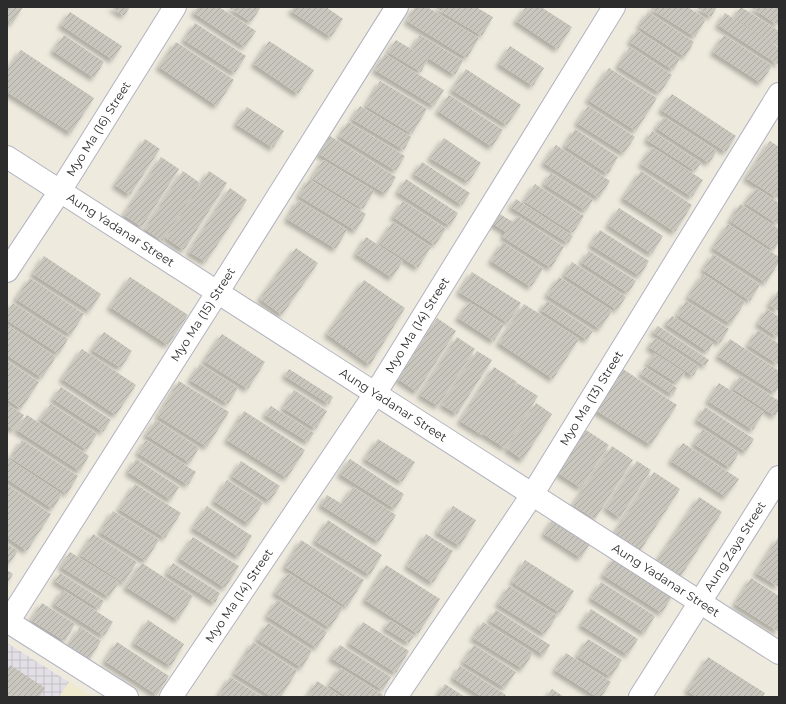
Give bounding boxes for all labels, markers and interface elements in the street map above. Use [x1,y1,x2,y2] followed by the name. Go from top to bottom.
[63,78,134,179] street label: Myo Ma (16) Street
[64,190,177,270] street label: Aung Yadanar Street
[167,264,238,364] street label: Myo Ma (15) Street
[382,274,452,376] street label: Myo Ma (14) Street
[556,348,626,448] street label: Myo Ma (13) Street
[337,365,450,445] street label: Aung Yadanar Street
[701,498,769,594] street label: Aung Zaya Street
[609,540,723,620] street label: Aung Yadanar Street
[202,546,276,645] street label: Myo Ma (14) Street

